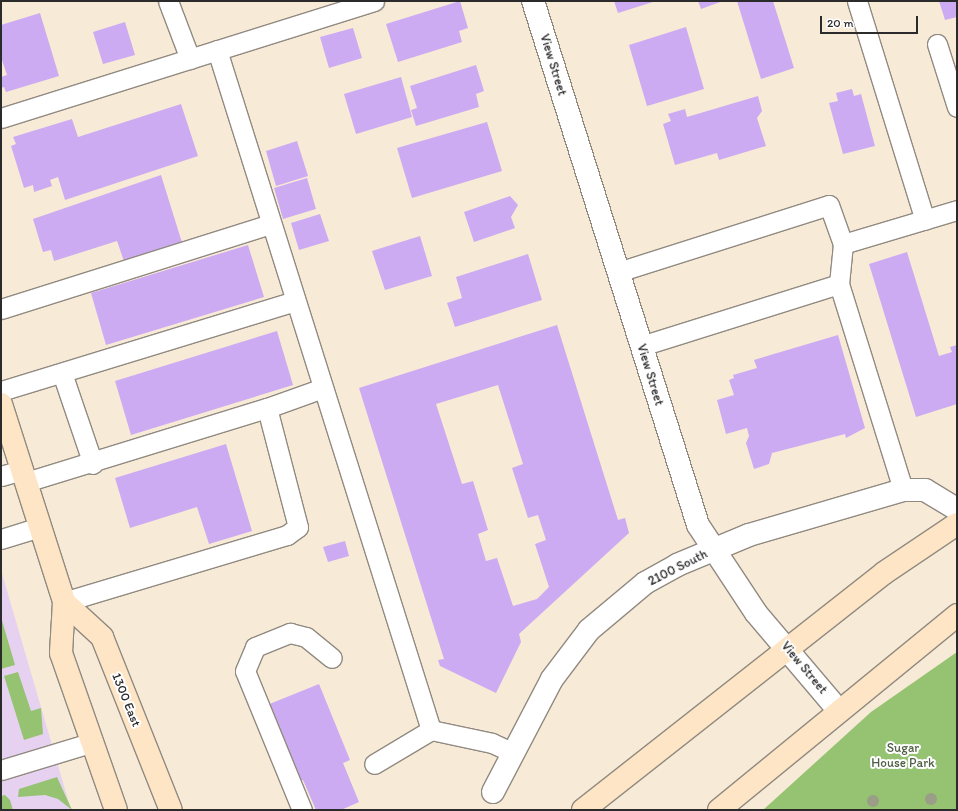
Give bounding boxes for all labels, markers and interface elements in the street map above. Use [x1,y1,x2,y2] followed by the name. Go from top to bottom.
[822,8,920,34] scale bar
[827,16,854,30] text: 20 m
[536,32,570,98] street label: View Street
[633,342,667,408] street label: View Street
[646,546,710,590] street label: 2100 South
[778,639,830,697] street label: View Street
[108,671,144,729] street label: 1300 East
[871,741,935,772] park label: Sugar House Park

